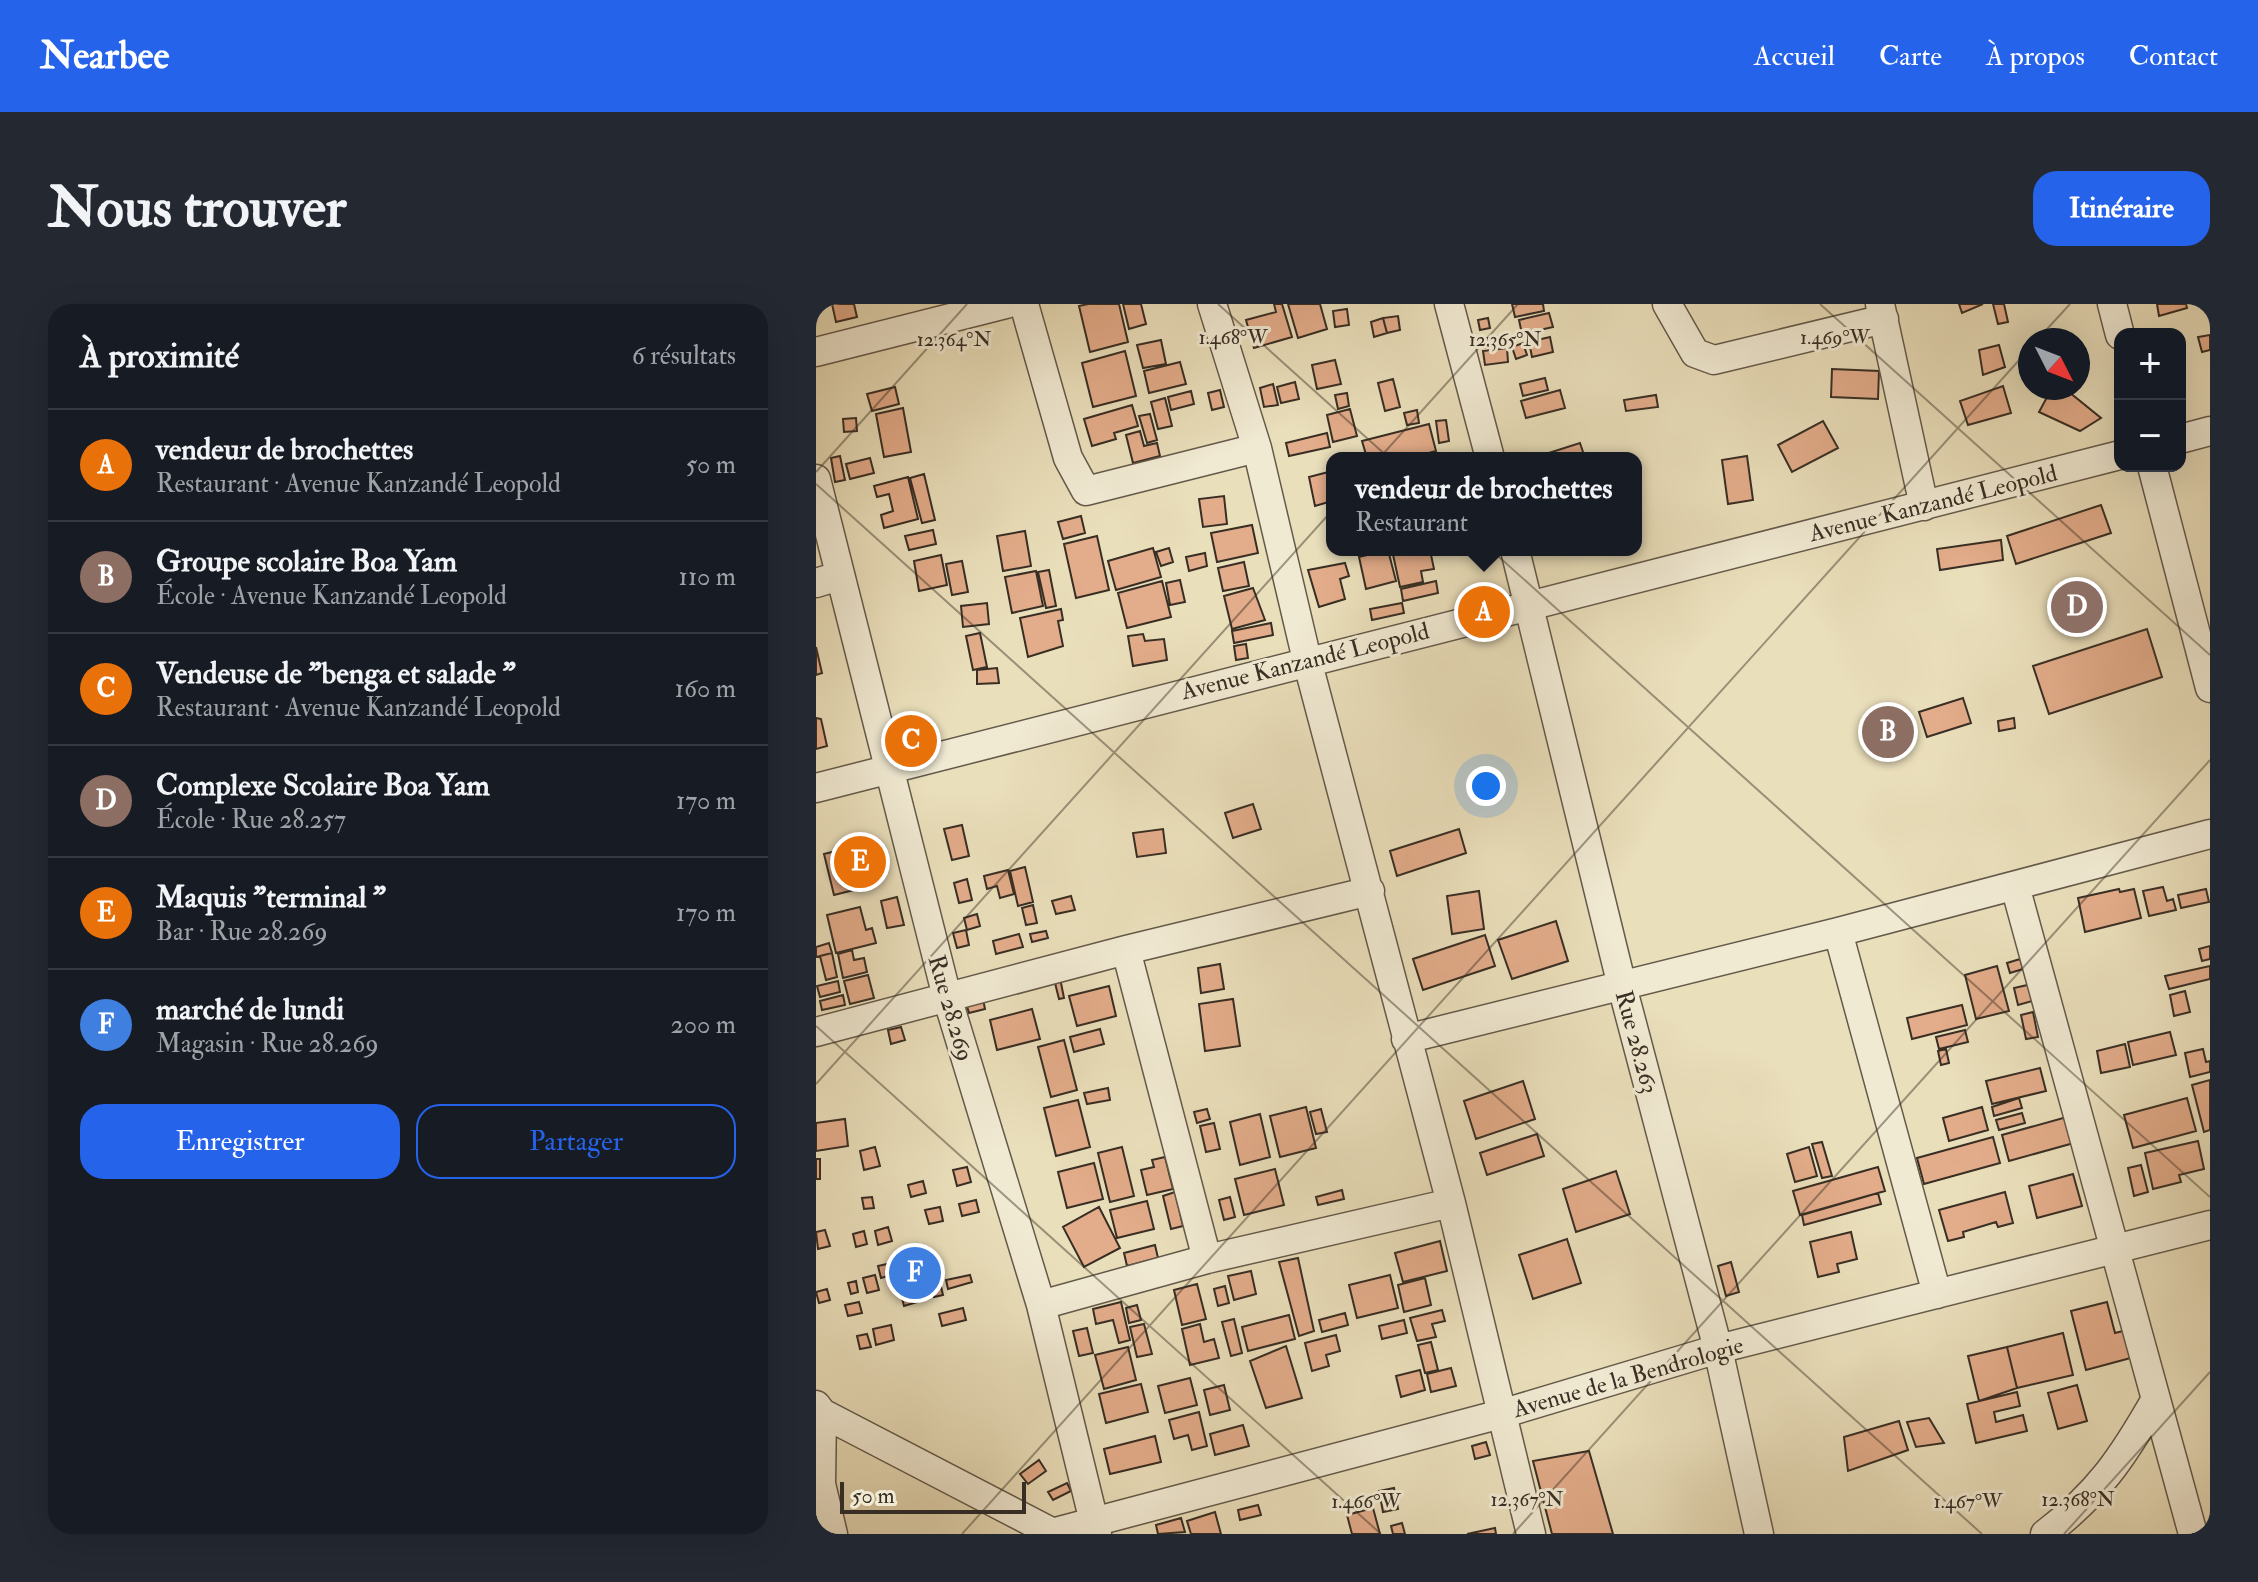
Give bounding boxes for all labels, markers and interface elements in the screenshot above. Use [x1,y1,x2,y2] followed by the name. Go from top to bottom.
[40,32,169,80] text: Nearbee
[1754,39,1835,74] text: Accueil
[1879,39,1942,74] text: Carte
[1986,39,2085,74] text: À propos
[2129,39,2218,74] text: Contact
[2033,171,2210,246] button: Itinéraire
[48,173,346,244] text: Nous trouver
[1199,325,1268,350] text: 1.468°W
[1800,325,1871,350] text: 1.469°W
[917,327,991,352] text: 12.364°N
[1469,327,1541,352] text: 12.365°N
[2018,328,2090,400] north arrow
[2114,328,2186,472] map controls
[2114,328,2186,400] button: +
[80,335,239,378] text: À proximité
[632,340,736,372] text: 6 résultats
[2114,400,2186,472] button: −
[156,431,413,468] text: vendeur de brochettes
[98,449,114,481] text: A
[686,449,736,481] text: 50 m
[1326,452,1642,556] popup
[1805,458,2061,550] street label: Avenue Kanzandé Leopold
[156,468,561,500] text: Restaurant · Avenue Kanzandé Leopold
[1355,470,1613,507] text: vendeur de brochettes
[1355,507,1468,539] text: Restaurant
[156,543,457,580] text: Groupe scolaire Boa Yam
[97,561,115,593] text: B
[679,561,736,593] text: 110 m
[2051,577,2103,637] pin: D
[156,580,507,612] text: École · Avenue Kanzandé Leopold
[1458,582,1510,642] pin: A
[1177,616,1433,708] street label: Avenue Kanzandé Leopold
[156,655,516,692] text: Vendeuse de "benga et salade "
[96,673,116,705] text: C
[675,673,736,705] text: 160 m
[156,692,561,724] text: Restaurant · Avenue Kanzandé Leopold
[1862,702,1914,762] pin: B
[885,711,937,771] pin: C
[1466,766,1506,806] your location
[156,767,490,804] text: Complexe Scolaire Boa Yam
[95,785,117,817] text: D
[676,785,736,817] text: 170 m
[156,804,346,836] text: École · Rue 28.257
[834,832,886,892] pin: E
[156,879,386,916] text: Maquis "terminal "
[97,897,115,929] text: E
[676,897,736,929] text: 170 m
[156,916,328,948] text: Bar · Rue 28.269
[921,951,980,1065] street label: Rue 28.269
[1608,987,1665,1097] street label: Rue 28.263
[156,991,344,1028] text: marché de lundi
[98,1009,114,1041] text: F
[671,1009,736,1041] text: 200 m
[156,1028,379,1060] text: Magasin · Rue 28.269
[80,1104,400,1179] button: Enregistrer
[416,1104,736,1179] button: Partager
[889,1243,941,1303] pin: F
[1508,1330,1747,1426] street label: Avenue de la Bendrologie
[840,1478,1026,1514] scale bar
[852,1482,894,1510] text: 50 m
[1490,1487,1564,1512] text: 12.367°N
[2041,1487,2115,1512] text: 12.368°N
[1331,1489,1401,1514] text: 1.466°W
[1934,1489,2003,1514] text: 1.467°W

